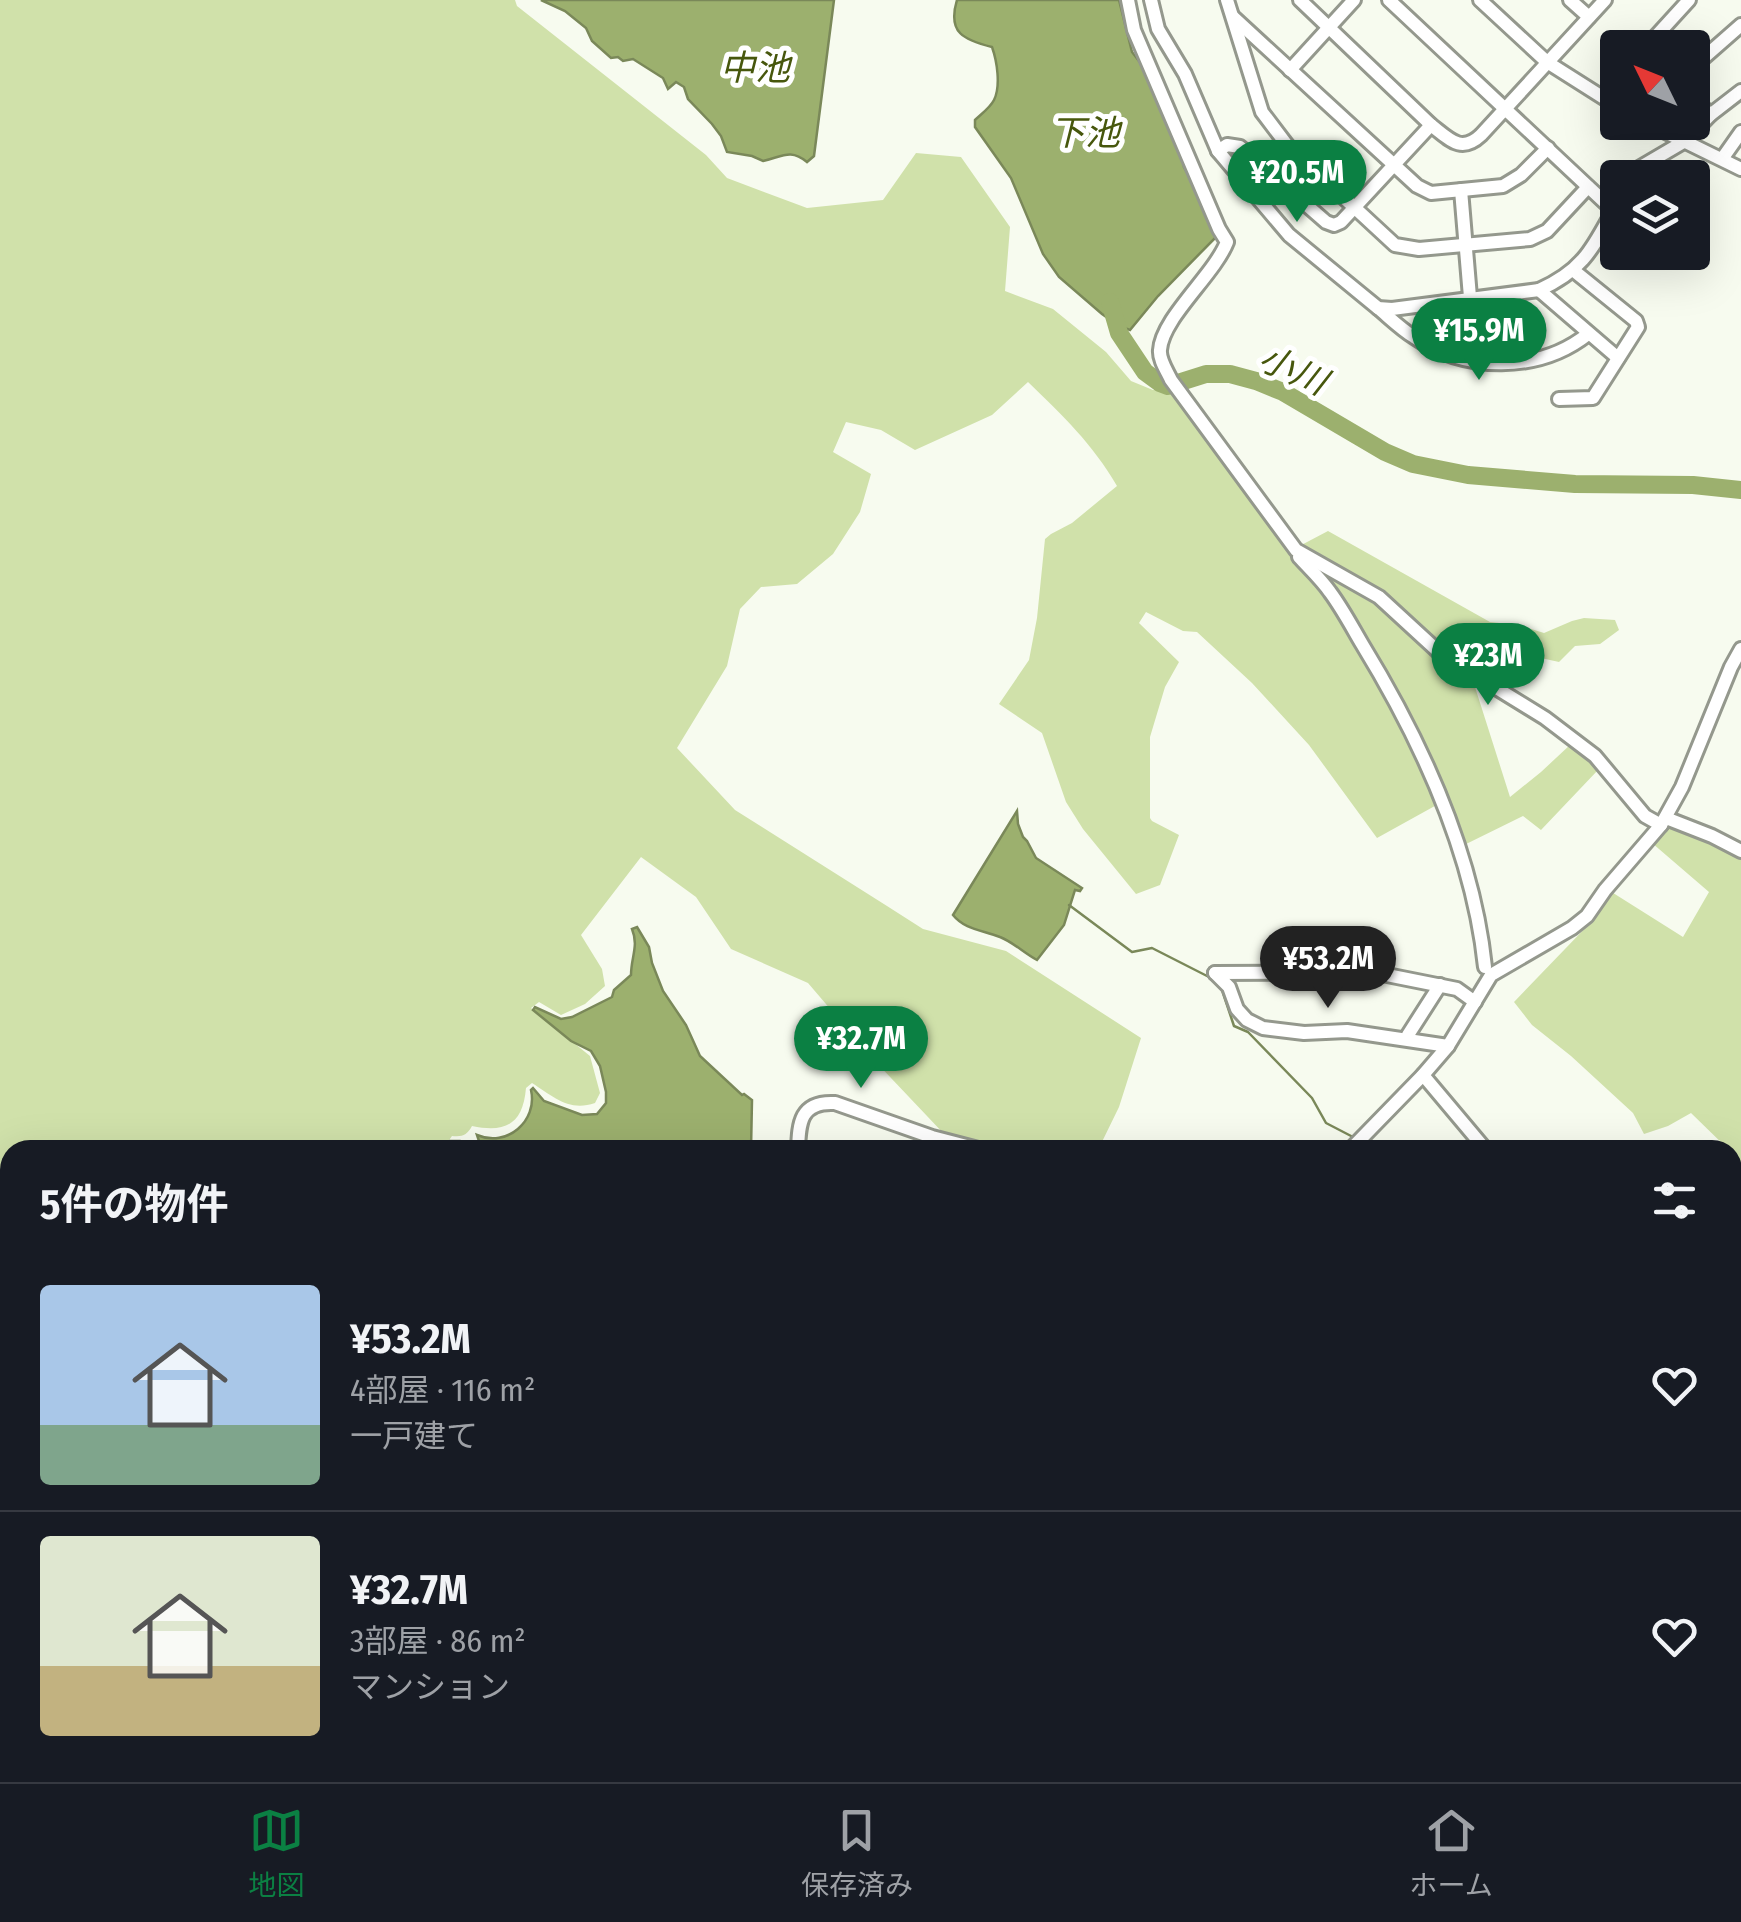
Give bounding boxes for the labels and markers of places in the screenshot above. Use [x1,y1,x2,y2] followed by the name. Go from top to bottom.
[1216,140,1378,225] pin: ¥20.5M
[1398,298,1560,383] pin: ¥15.9M
[1429,623,1547,708] pin: ¥23M
[1247,926,1409,1011] pin: ¥53.2M
[780,1006,942,1091] pin: ¥32.7M

